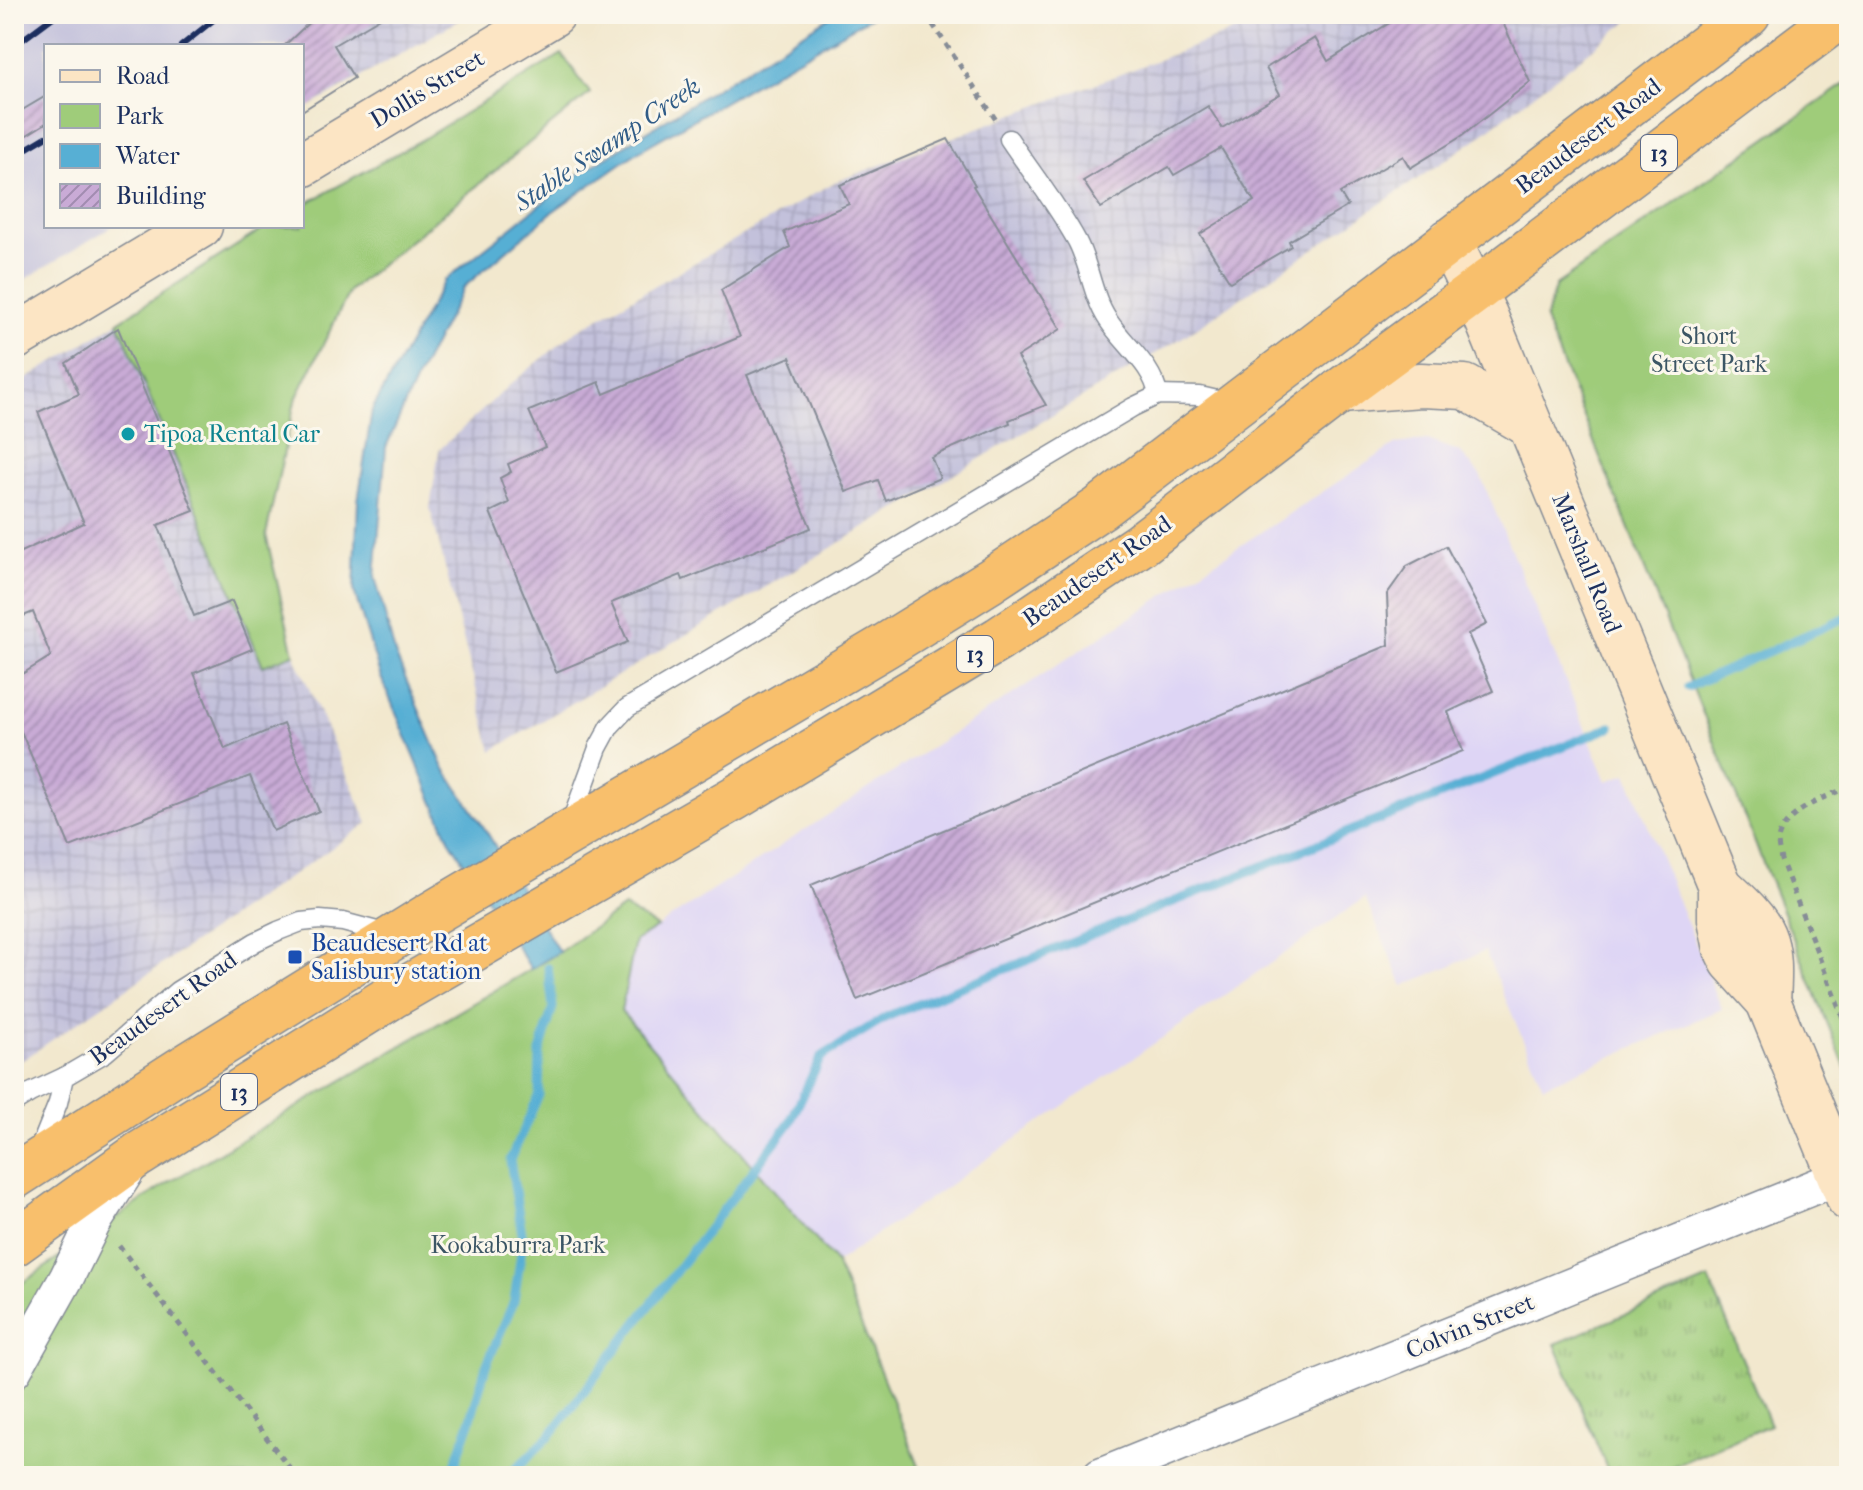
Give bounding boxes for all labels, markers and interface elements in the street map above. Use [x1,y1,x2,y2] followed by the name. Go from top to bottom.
[44,44,304,228] legend
[365,44,489,134] street label: Dollis Street
[116,62,170,90] text: Road
[507,71,706,219] water label: Stable Swamp Creek
[1510,72,1667,200] street label: Beaudesert Road
[116,102,164,130] text: Park
[1641,135,1677,171] road number: 13
[115,142,180,170] text: Water
[116,182,207,210] text: Building
[1651,322,1768,378] park label: Short Street Park
[144,420,321,448] place label: Tipoa Rental Car
[119,425,137,443] marker: Tipoa Rental Car
[1546,489,1628,638] street label: Marshall Road
[1017,509,1178,633] street label: Beaudesert Road
[957,636,993,672] road number: 13
[311,929,488,985] place label: Beaudesert Rd at Salisbury station
[84,945,243,1071] street label: Beaudesert Road
[286,948,304,966] marker: Beaudesert Rd at Salisbury station
[221,1074,257,1110] road number: 13
[431,1231,606,1259] park label: Kookaburra Park
[1402,1287,1539,1364] street label: Colvin Street

